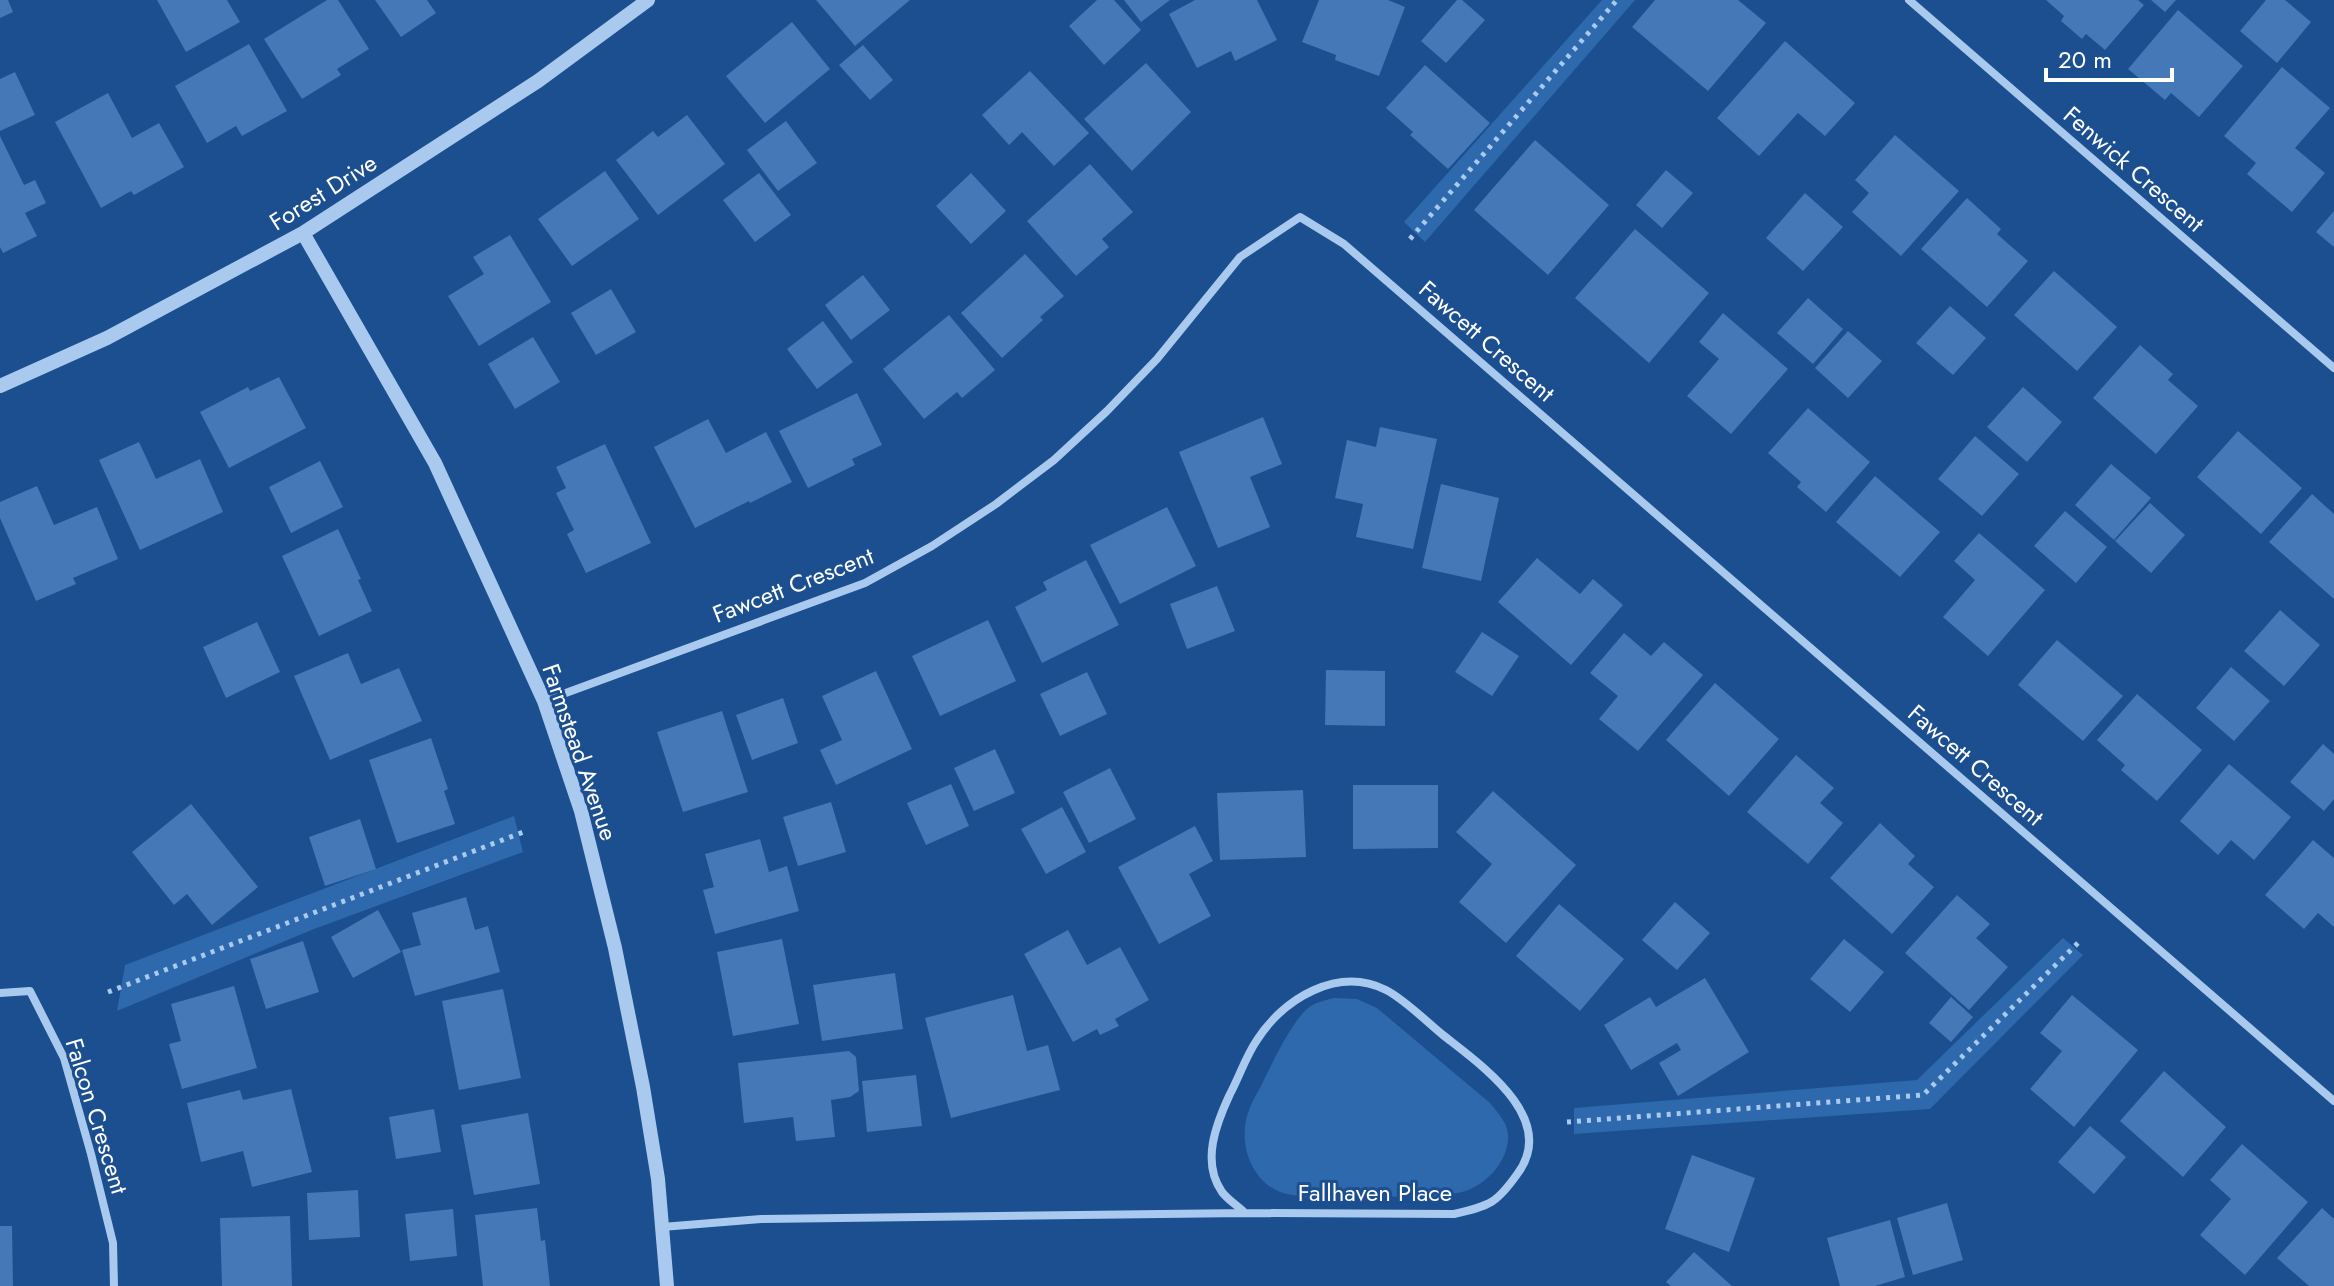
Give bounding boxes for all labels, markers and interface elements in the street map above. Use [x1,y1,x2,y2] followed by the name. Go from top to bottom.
[2046,32,2172,82] scale bar
[2058,42,2112,77] text: 20 m
[2056,98,2212,240] street label: Fenwick Crescent
[263,145,383,239] street label: Forest Drive
[1411,272,1563,410] street label: Fawcett Crescent
[707,538,879,632] street label: Fawcett Crescent
[533,659,627,845] street label: Farmstead Avenue
[1900,696,2052,834] street label: Fawcett Crescent
[57,1034,137,1198] street label: Falcon Crescent
[1298,1175,1452,1210] street label: Fallhaven Place

